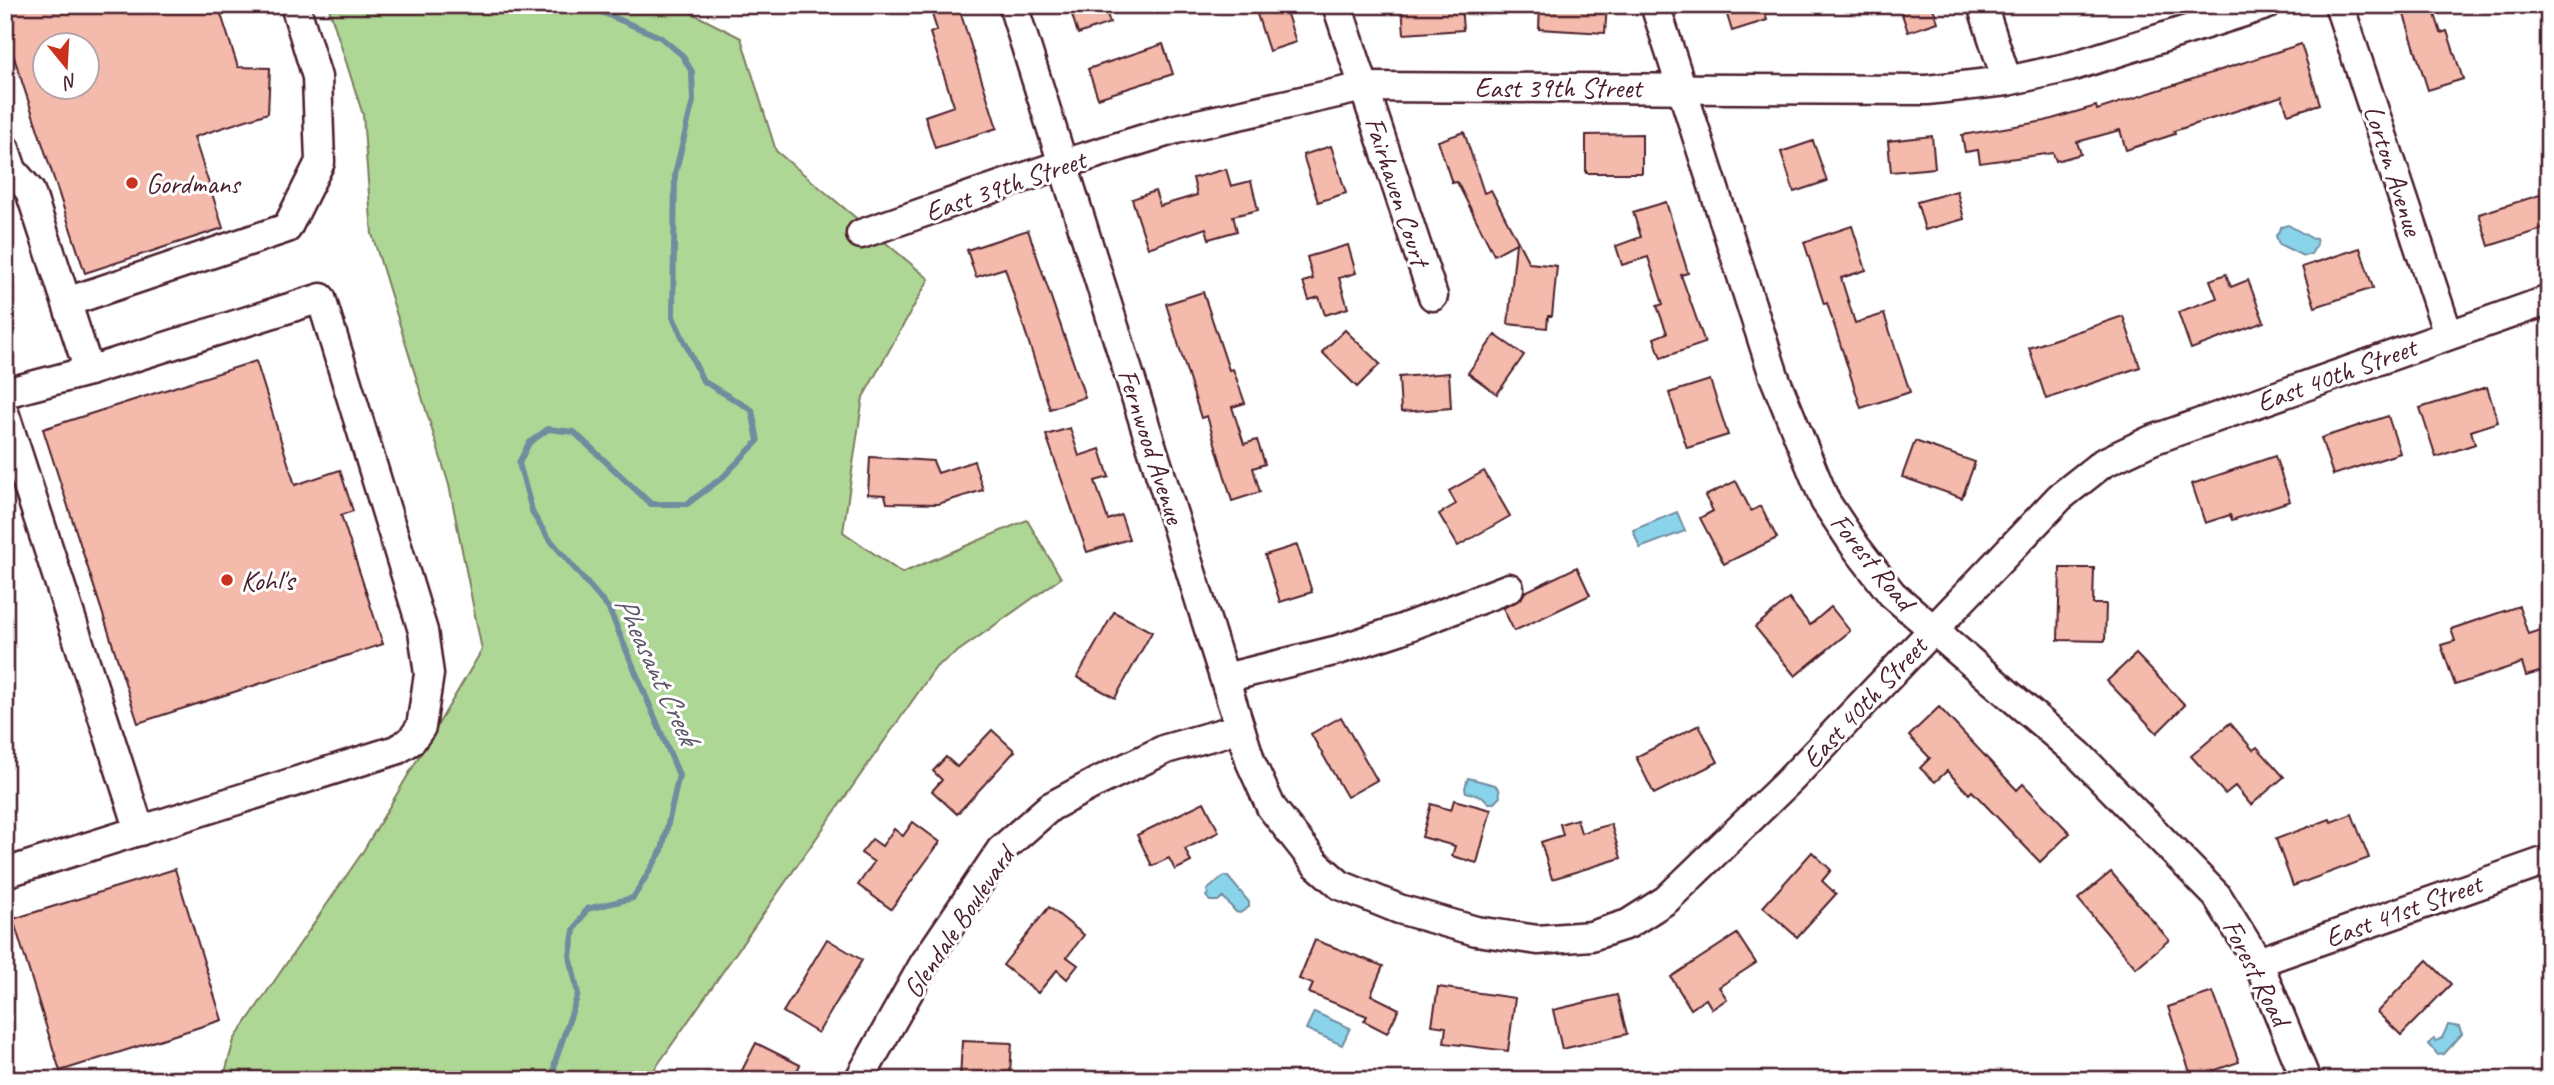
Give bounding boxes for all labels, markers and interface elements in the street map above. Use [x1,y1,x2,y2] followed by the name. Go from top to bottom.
[32,32,102,102] north arrow
[59,68,80,95] text: N
[1474,70,1644,105] street label: East 39th Street
[2356,101,2432,241] street label: Lorton Avenue
[1357,112,1439,273] street label: Fairhaven Court
[920,141,1092,229] street label: East 39th Street
[146,166,242,201] place label: Gordmans
[124,175,140,191] marker: Gordmans
[2252,329,2423,419] street label: East 40th Street
[1110,364,1194,530] street label: Fernwood Avenue
[1823,506,1925,620] street label: Forest Road
[241,563,296,598] place label: Kohl's
[219,572,235,588] marker: Kohl's
[606,590,710,755] water label: Pheasant Creek
[1795,627,1936,775] street label: East 40th Street
[895,837,1024,1004] street label: Glendale Boulevard
[2320,865,2489,955] street label: East 41st Street
[2215,913,2300,1035] street label: Forest Road

